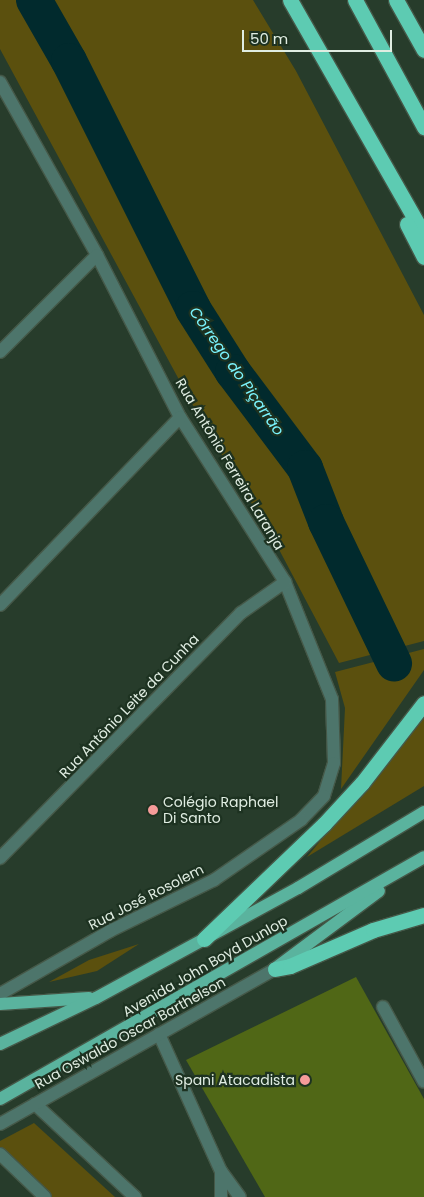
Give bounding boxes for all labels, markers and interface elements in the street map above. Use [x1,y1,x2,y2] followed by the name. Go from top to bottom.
[244,20,394,52] scale bar
[250,28,288,49] text: 50 m
[186,303,288,439] water label: Córrego do Piçarrão
[172,375,288,553] street label: Rua Antônio Ferreira Laranja
[56,630,202,782] street label: Rua Antônio Leite da Cunha
[163,794,278,826] place label: Colégio Raphael Di Santo
[147,804,159,816] marker: Colégio Raphael Di Santo
[86,861,206,933] street label: Rua José Rosolem
[120,912,290,1020] street label: Avenida John Boyd Dunlop
[32,973,228,1093] street label: Rua Oswaldo Oscar Barthelson
[175,1072,295,1088] place label: Spani Atacadista
[299,1074,311,1086] marker: Spani Atacadista

